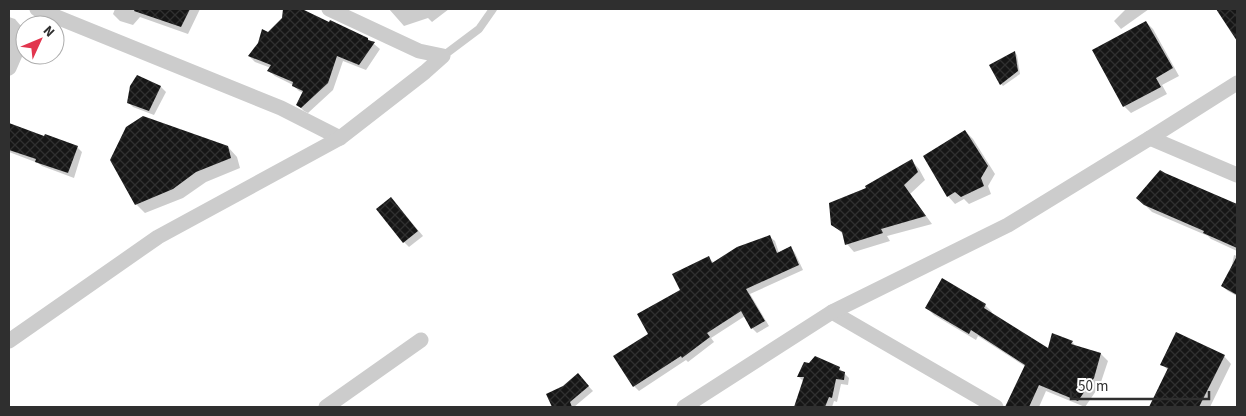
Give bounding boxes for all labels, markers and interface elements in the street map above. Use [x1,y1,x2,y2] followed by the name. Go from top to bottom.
[15,15,65,65] north arrow
[38,21,59,42] text: N
[1071,368,1208,400] scale bar
[1078,376,1108,397] text: 50 m

